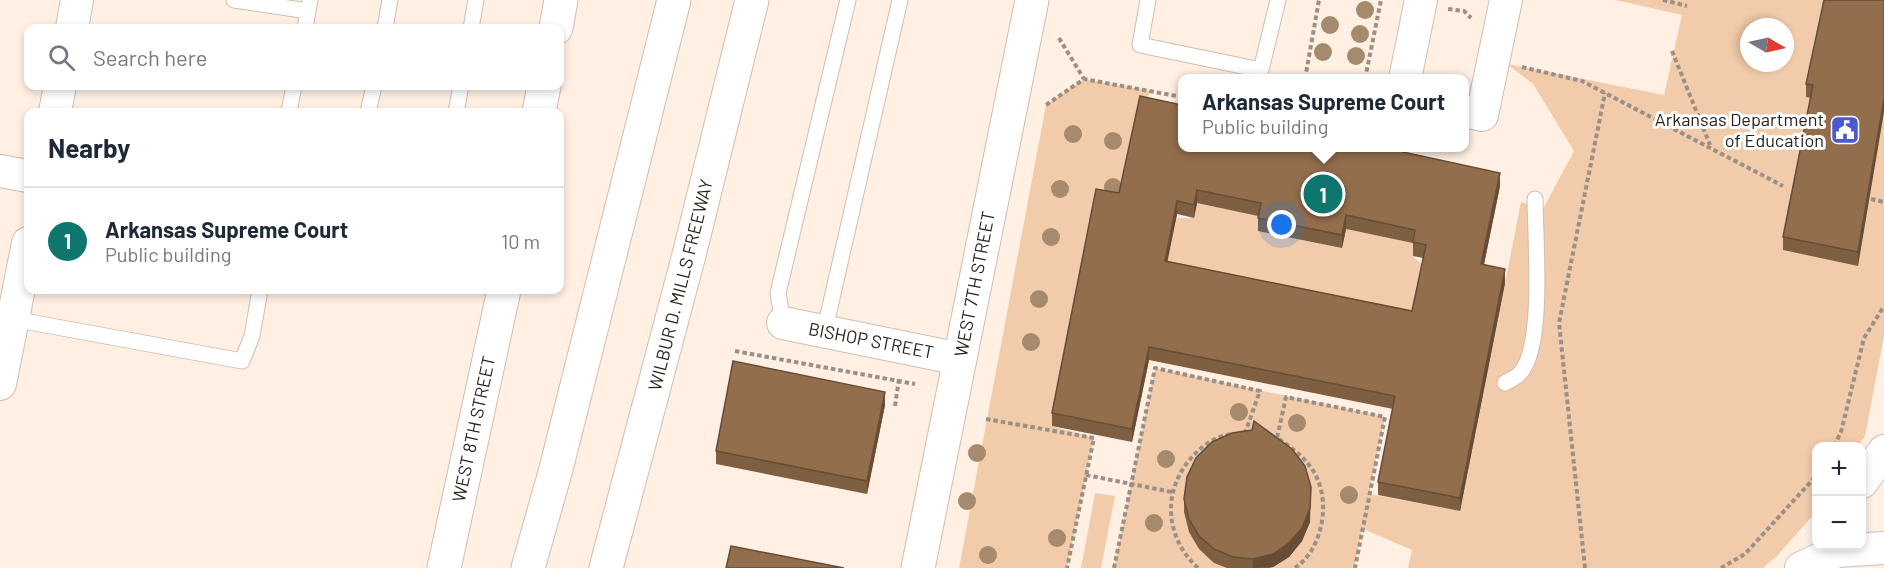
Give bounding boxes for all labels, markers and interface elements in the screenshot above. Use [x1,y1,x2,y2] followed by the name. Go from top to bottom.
[1740,18,1794,72] north arrow
[24,24,564,90] search box
[45,41,78,74] icon: search
[93,44,207,70] text: Search here
[1178,74,1469,152] popup
[1202,88,1445,114] text: Arkansas Supreme Court
[1655,108,1824,151] place label: Arkansas Department of Education
[1202,114,1328,138] text: Public building
[1829,114,1861,146] public building icon: Arkansas Department of Education
[48,132,130,163] text: Nearby
[1304,172,1342,216] pin: 1
[643,177,717,393] street label: WILBUR D. MILLS FREEWAY
[949,209,999,359] street label: WEST 7TH STREET
[1267,210,1296,239] your location
[105,216,348,242] text: Arkansas Supreme Court
[64,229,71,253] text: 1
[501,229,540,253] text: 10 m
[105,242,231,266] text: Public building
[807,317,936,363] street label: BISHOP STREET
[447,354,499,504] street label: WEST 8TH STREET
[1812,442,1866,550] map controls
[1812,442,1866,496] button: +
[1812,496,1866,550] button: −

